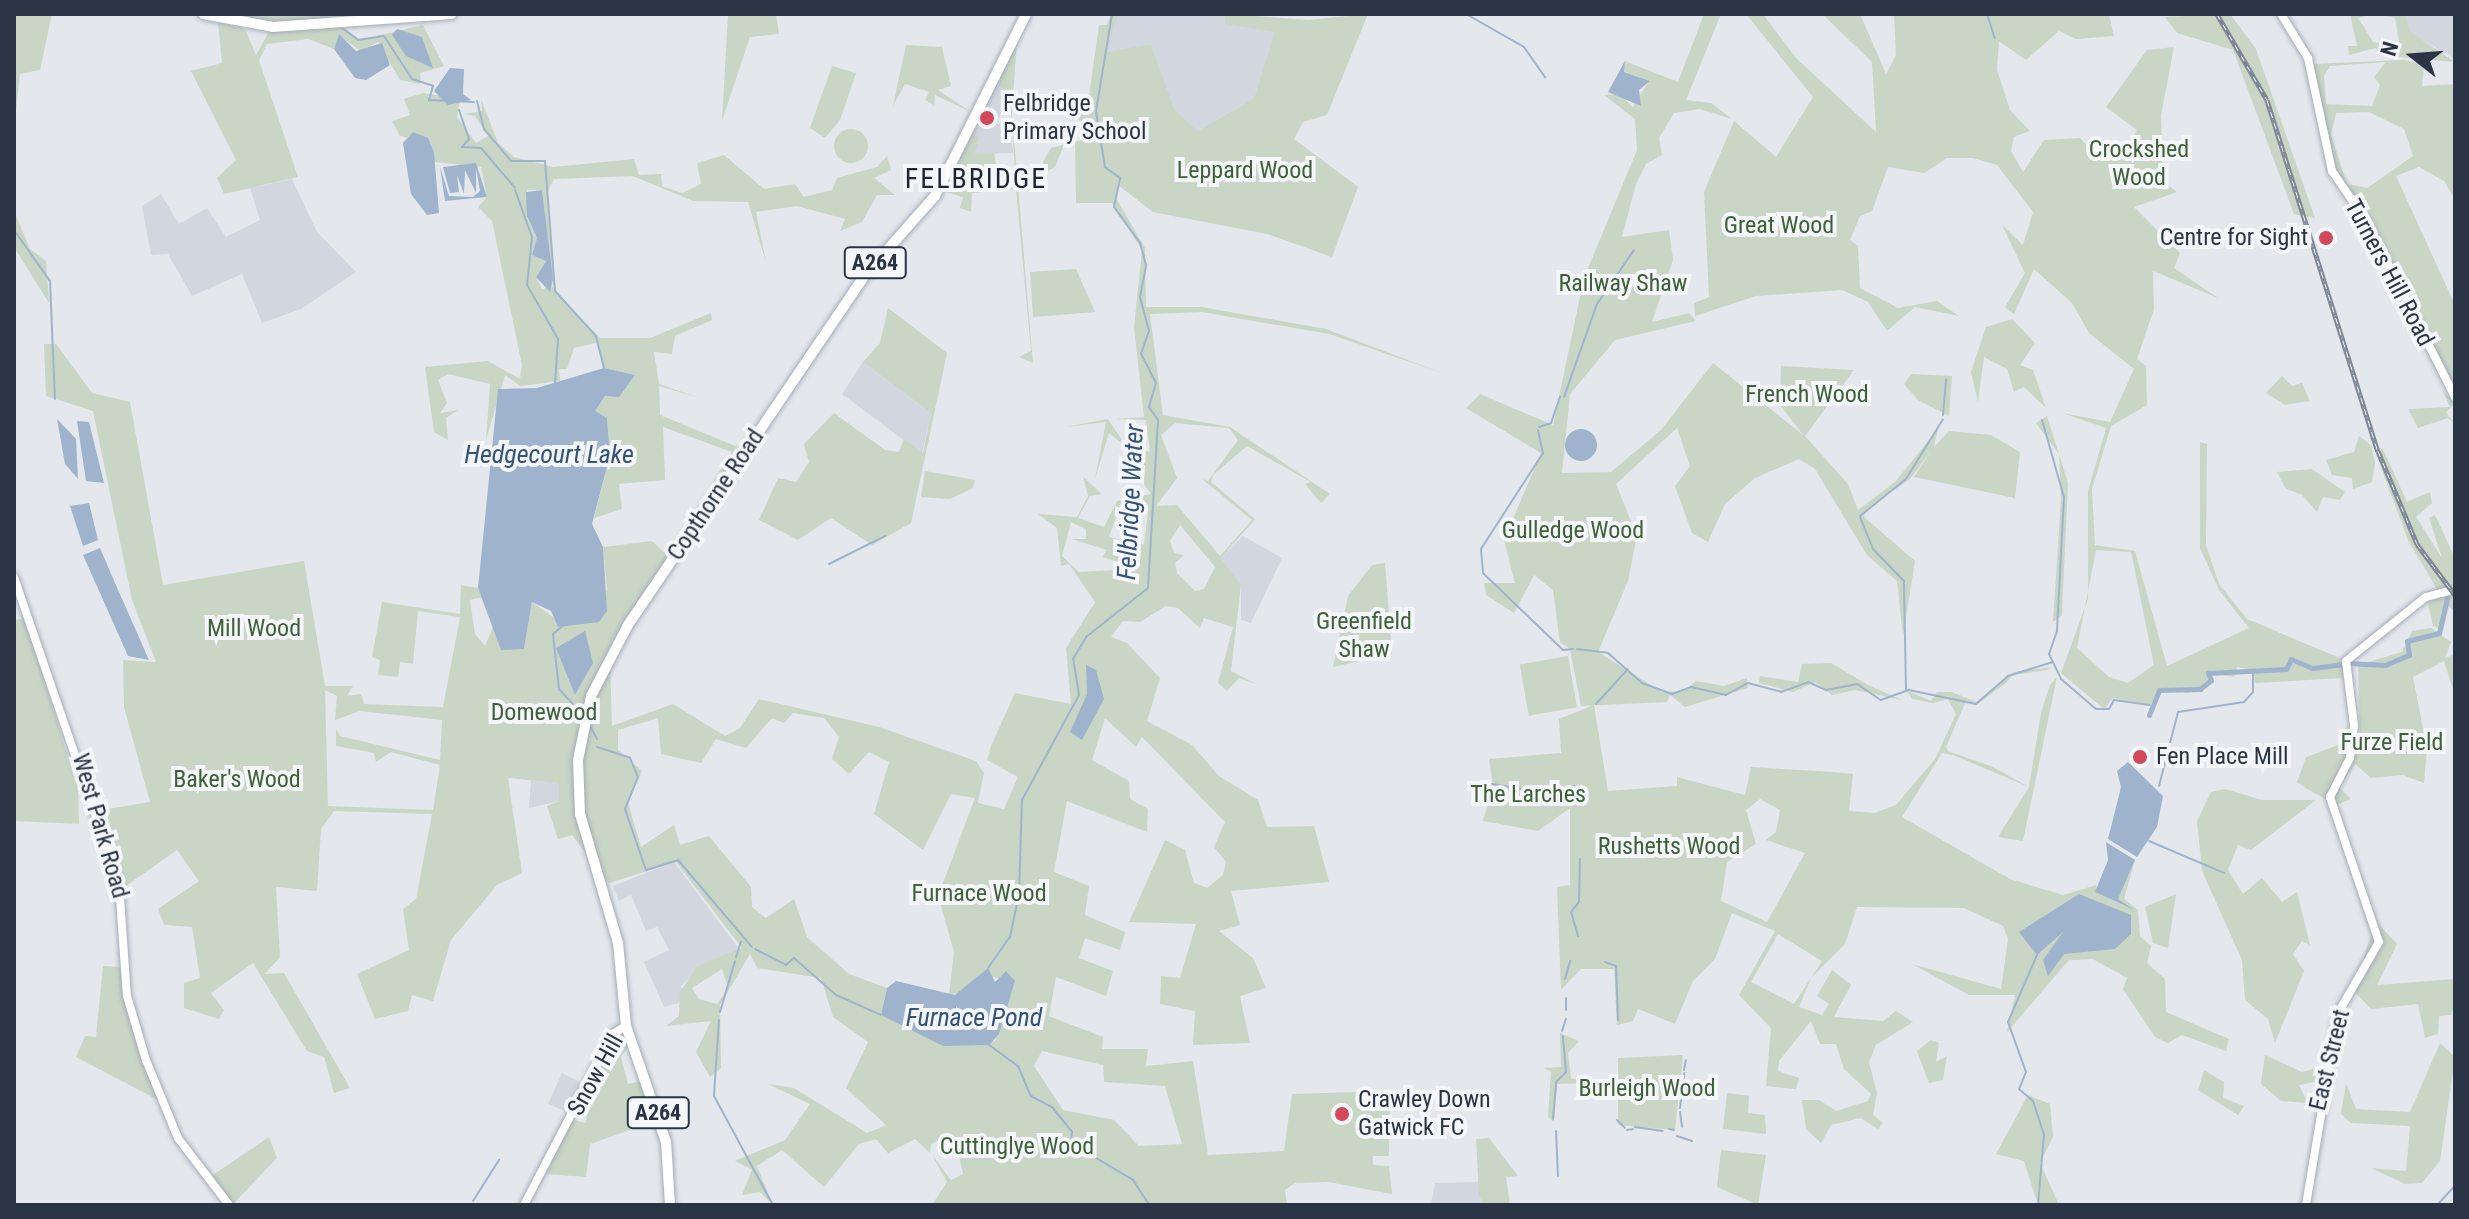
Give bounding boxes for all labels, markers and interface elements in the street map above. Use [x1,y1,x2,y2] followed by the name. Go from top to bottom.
[2373,16,2453,96] north arrow
[2376,39,2403,59] text: N
[1003,90,1146,146] place label: Felbridge Primary School
[978,109,996,127] marker: Felbridge Primary School
[2089,136,2189,192] park label: Crockshed Wood
[1177,157,1313,185] park label: Leppard Wood
[905,162,1047,196] district label: FELBRIDGE
[2338,195,2440,351] street label: Turners Hill Road
[1724,212,1834,240] park label: Great Wood
[2160,224,2308,252] place label: Centre for Sight
[2315,227,2337,249] marker: Centre for Sight
[843,245,907,281] road number: A264
[1559,270,1687,298] park label: Railway Shaw
[1745,381,1869,409] park label: French Wood
[1111,423,1151,581] water label: Felbridge Water
[662,424,770,566] street label: Copthorne Road
[464,439,634,471] water label: Hedgecourt Lake
[1502,517,1644,545] park label: Gulledge Wood
[1316,608,1412,664] park label: Greenfield Shaw
[207,615,301,643] park label: Mill Wood
[491,699,597,727] park label: Domewood
[2340,729,2444,757] park label: Furze Field
[2156,743,2288,771] place label: Fen Place Mill
[2131,748,2149,766] marker: Fen Place Mill
[66,750,134,902] street label: West Park Road
[173,766,301,794] park label: Baker's Wood
[1470,781,1586,809] park label: The Larches
[1598,833,1740,861] park label: Rushetts Wood
[911,880,1047,908] park label: Furnace Wood
[906,1002,1042,1034] water label: Furnace Pond
[2304,1006,2356,1114] street label: East Street
[562,1029,630,1121] street label: Snow Hill
[1578,1075,1716,1103] park label: Burleigh Wood
[1358,1086,1491,1142] place label: Crawley Down Gatwick FC
[626,1095,690,1131] road number: A264
[1333,1105,1351,1123] marker: Crawley Down Gatwick FC
[940,1133,1094,1161] park label: Cuttinglye Wood

